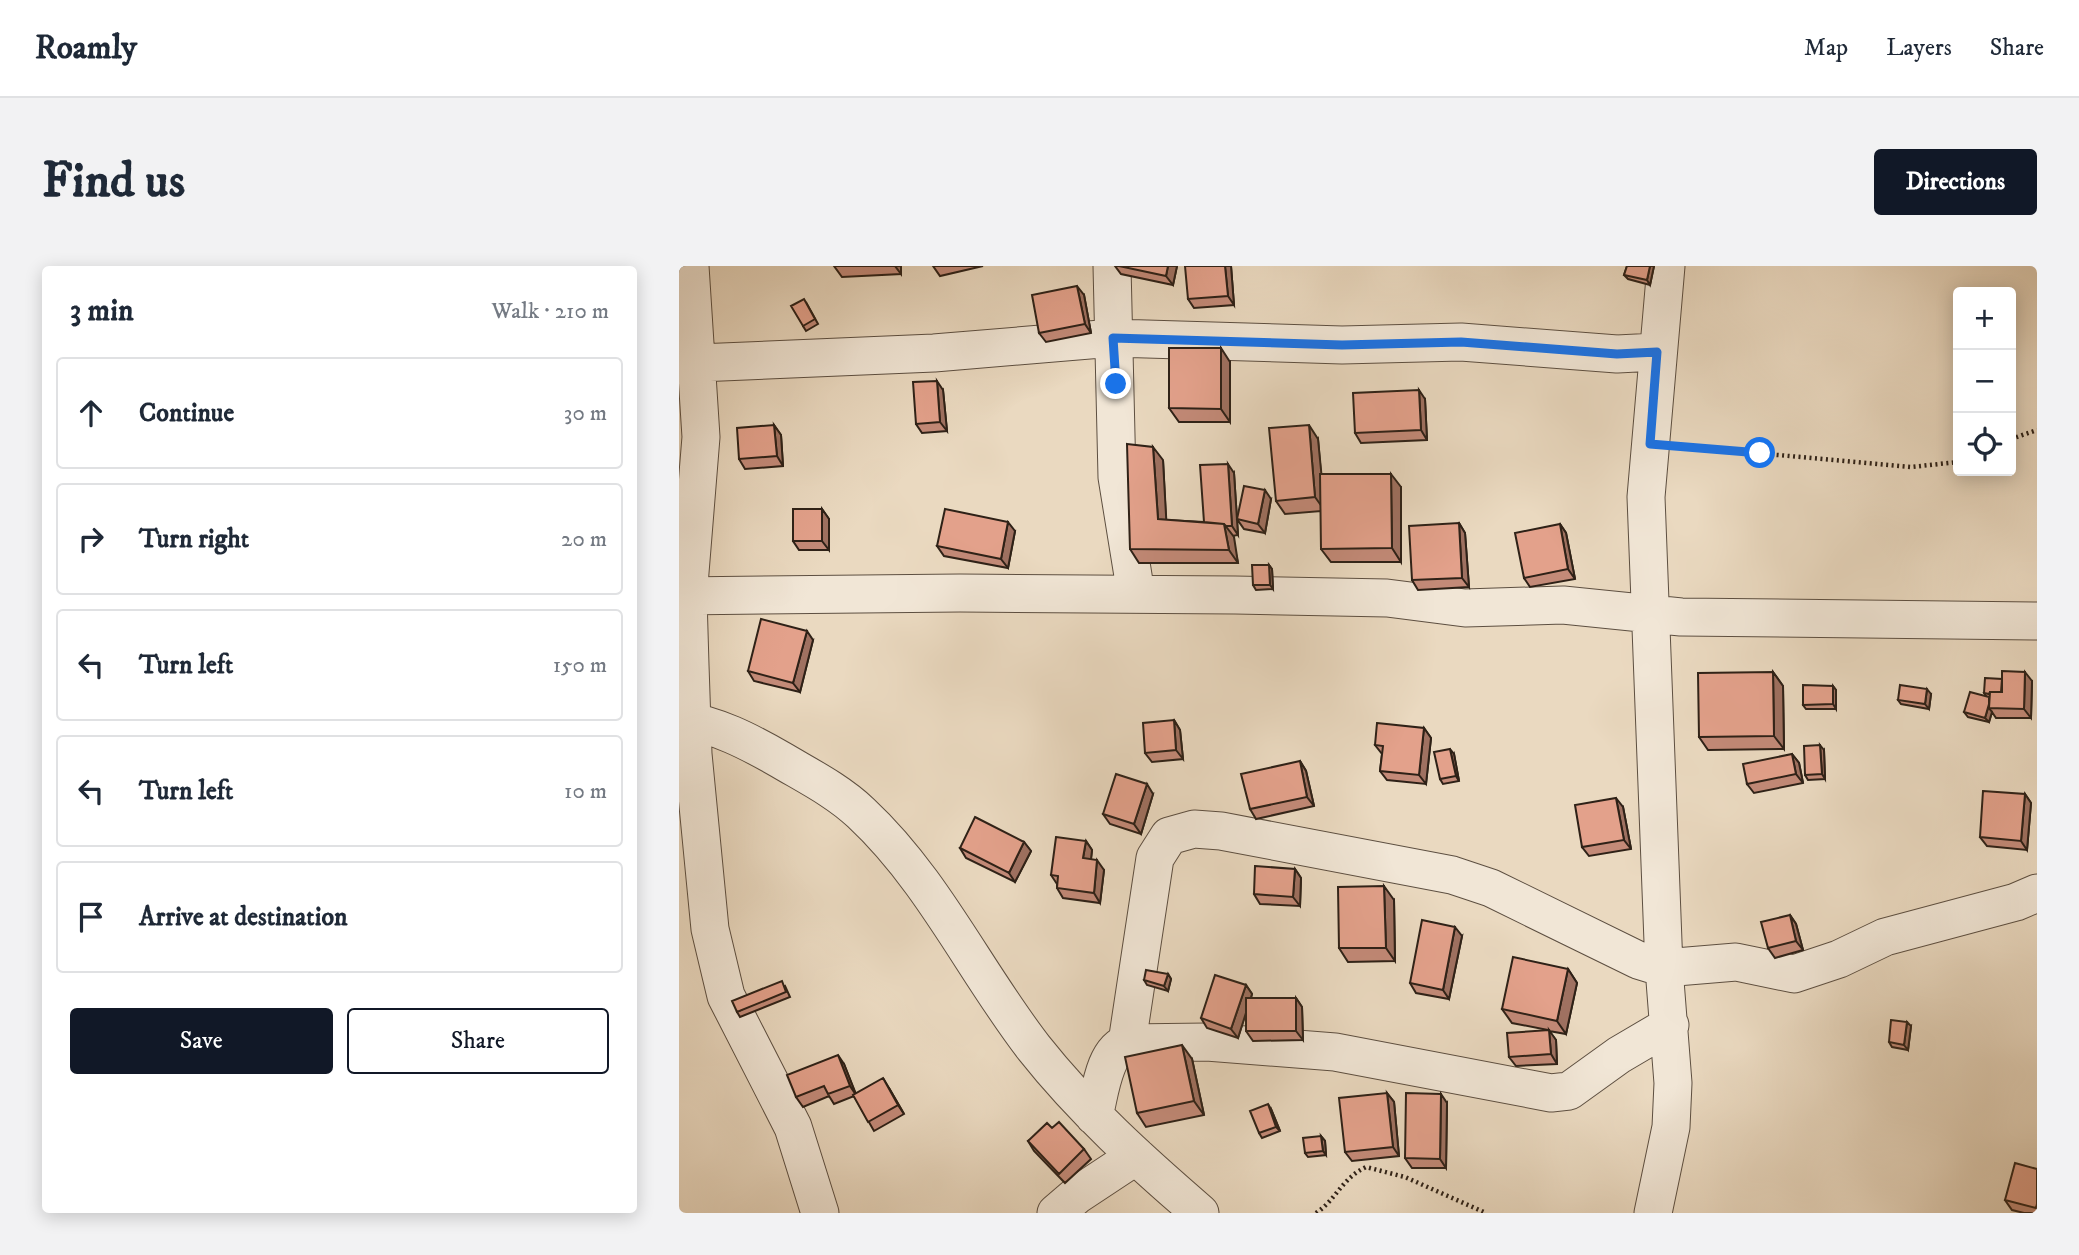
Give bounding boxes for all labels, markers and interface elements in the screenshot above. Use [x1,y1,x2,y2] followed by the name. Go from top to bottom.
[35,28,137,69] text: Roamly
[1804,33,1848,63] text: Map
[1886,33,1952,63] text: Layers
[1990,33,2044,63] text: Share
[1874,149,2037,215] button: Directions
[42,151,185,213] text: Find us
[1953,287,2016,476] map controls
[1953,287,2016,350] button: +
[70,293,134,330] text: 3 min
[492,297,609,326] text: Walk · 210 m
[1953,350,2016,413] button: −
[1100,368,1131,399] route end
[72,394,110,432] icon: ahead
[139,397,234,430] text: Continue
[564,399,607,428] text: 30 m
[1953,413,2016,476] button: locate
[1744,437,1775,468] route start
[72,520,110,558] icon: right
[139,523,249,556] text: Turn right
[561,525,607,554] text: 20 m
[72,646,110,684] icon: left
[139,649,233,682] text: Turn left
[553,651,607,680] text: 150 m
[72,772,110,810] icon: left
[139,775,233,808] text: Turn left
[564,777,607,806] text: 10 m
[72,898,110,936] icon: arrive
[139,901,348,934] text: Arrive at destination
[70,1008,333,1074] button: Save
[347,1008,609,1074] button: Share

